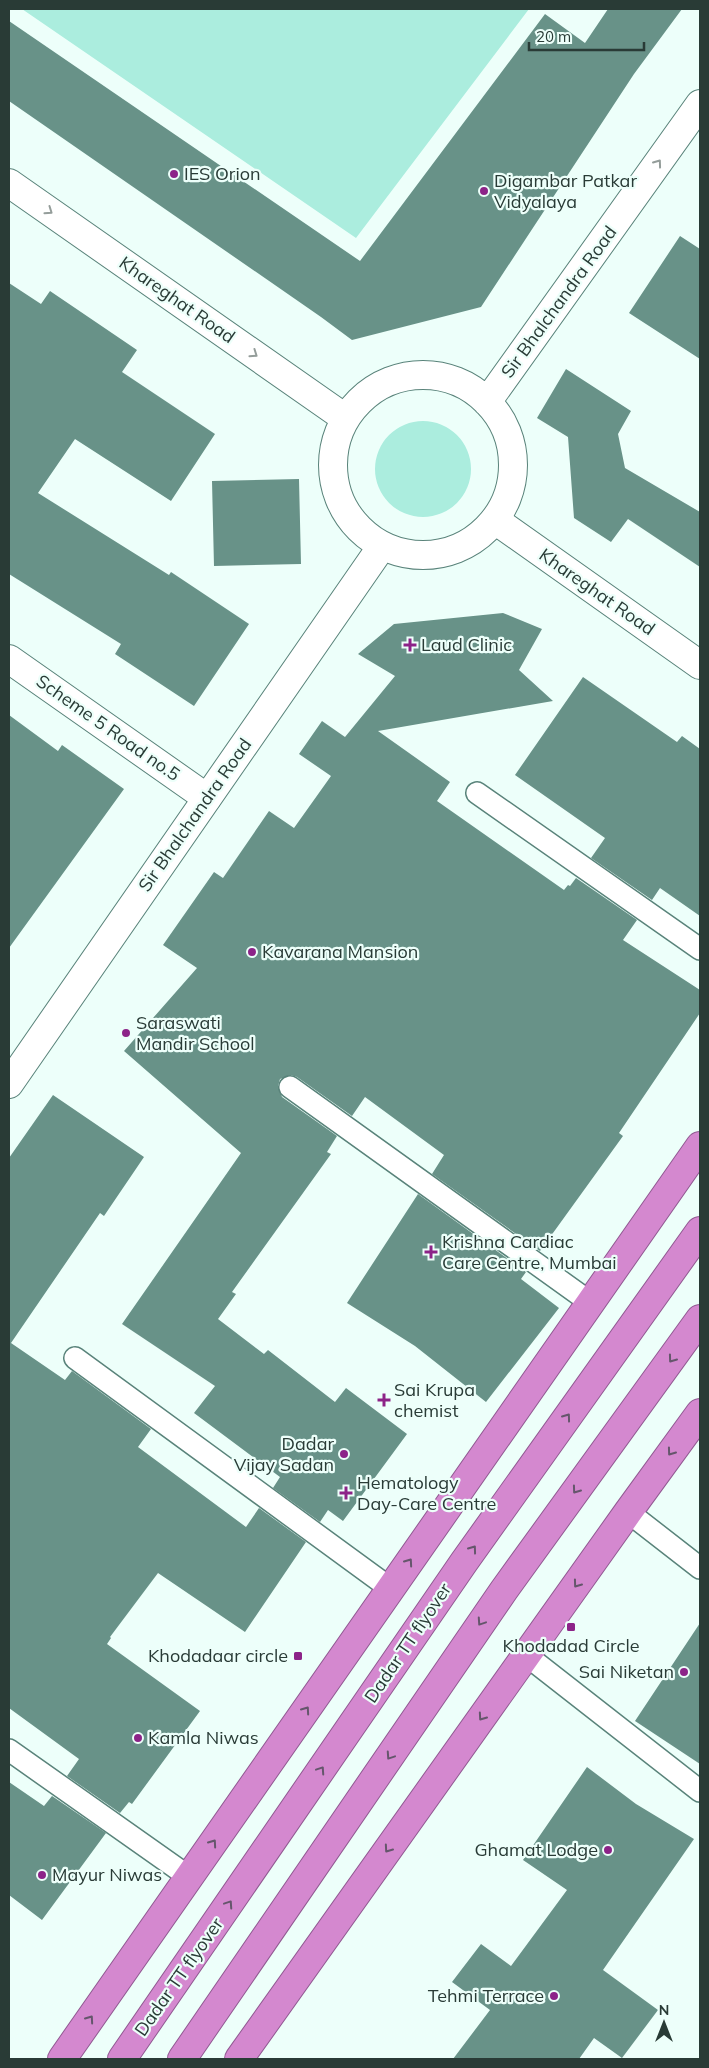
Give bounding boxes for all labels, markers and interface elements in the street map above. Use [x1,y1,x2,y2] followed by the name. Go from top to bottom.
[529,20,644,52] scale bar
[536,27,571,46] text: 20 m
[652,159,661,169] one-way arrow
[184,162,261,185] place label: IES Orion
[168,168,180,180] marker: IES Orion
[494,169,637,213] place label: Digambar Patkar Vidyalaya
[478,185,490,197] marker: Digambar Patkar Vidyalaya
[43,205,53,214] one-way arrow
[496,221,621,382] street label: Sir Bhalchandra Road
[115,251,240,348] street label: Khareghat Road
[248,348,257,357] one-way arrow
[535,543,660,640] street label: Khareghat Road
[421,633,512,656] place label: Laud Clinic
[403,638,417,652] marker: Laud Clinic
[32,669,185,786] street label: Scheme 5 Road no.5
[133,733,256,896] street label: Sir Bhalchandra Road
[262,940,418,963] place label: Kavarana Mansion
[246,946,258,958] marker: Kavarana Mansion
[136,1011,255,1055] place label: Saraswati Mandir School
[120,1027,132,1039] marker: Saraswati Mandir School
[442,1230,617,1274] place label: Krishna Cardiac Care Centre, Mumbai
[424,1245,438,1259] marker: Krishna Cardiac Care Centre, Mumbai
[669,1353,677,1362] one-way arrow
[394,1378,475,1422] place label: Sai Krupa chemist
[378,1394,390,1406] marker: Sai Krupa chemist
[561,1413,570,1423] one-way arrow
[234,1432,334,1476] place label: Dadar Vijay Sadan
[669,1446,677,1455] one-way arrow
[338,1448,350,1460] marker: Dadar Vijay Sadan
[357,1471,496,1515] place label: Hematology Day-Care Centre
[573,1484,582,1494] one-way arrow
[339,1486,353,1500] marker: Hematology Day-Care Centre
[467,1545,476,1555] one-way arrow
[403,1559,412,1568] one-way arrow
[359,1578,456,1707] street label: Dadar TT flyover
[574,1578,583,1588] one-way arrow
[478,1617,488,1626] one-way arrow
[565,1621,577,1633] marker: Khodadad Circle
[503,1634,639,1657] place label: Khodadad Circle
[148,1644,288,1667] place label: Khodadaar circle
[292,1650,304,1662] marker: Khodadaar circle
[579,1660,674,1683] place label: Sai Niketan
[678,1666,690,1678] marker: Sai Niketan
[300,1706,309,1716] one-way arrow
[479,1711,488,1720] one-way arrow
[148,1726,259,1749] place label: Kamla Niwas
[132,1732,144,1744] marker: Kamla Niwas
[387,1751,396,1760] one-way arrow
[315,1766,324,1776] one-way arrow
[474,1838,598,1861] place label: Ghamat Lodge
[207,1839,216,1849] one-way arrow
[385,1843,394,1853] one-way arrow
[602,1844,614,1856] marker: Ghamat Lodge
[52,1863,162,1886] place label: Mayur Niwas
[36,1869,48,1881] marker: Mayur Niwas
[223,1900,233,1909] one-way arrow
[129,1913,228,2040] street label: Dadar TT flyover
[428,1984,544,2007] place label: Tehmi Terrace
[548,1990,560,2002] marker: Tehmi Terrace
[639,1998,689,2048] north arrow
[659,2001,669,2019] text: N
[84,2015,93,2025] one-way arrow

